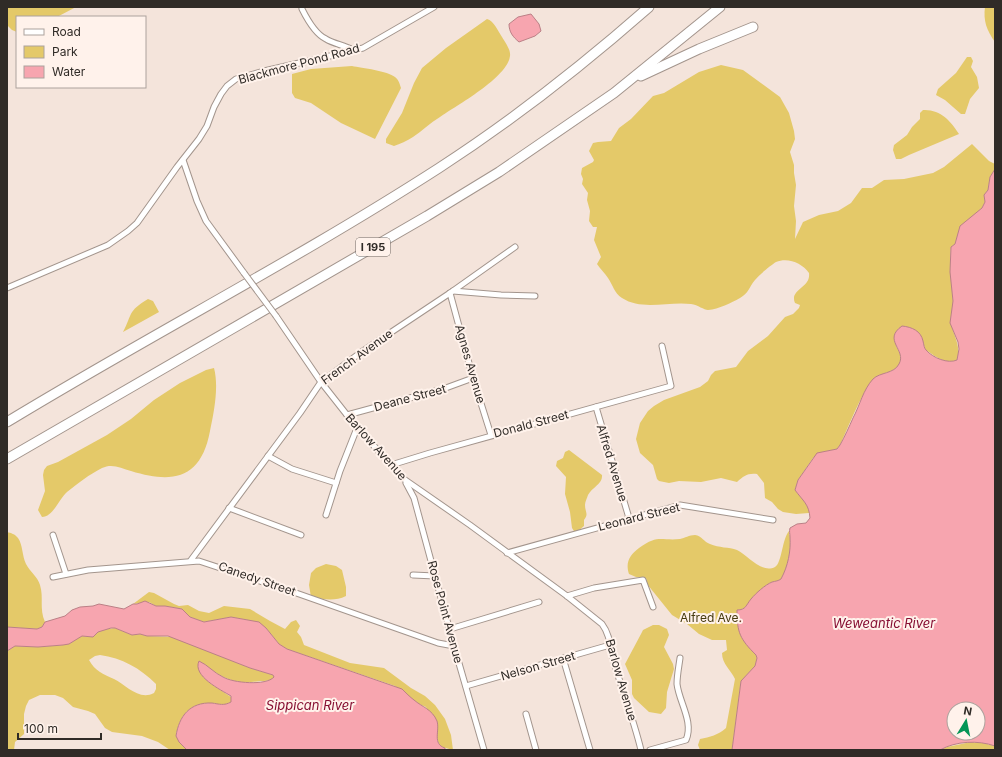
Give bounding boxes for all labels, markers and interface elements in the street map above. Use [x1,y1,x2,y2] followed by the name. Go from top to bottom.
[16,16,146,88] legend
[52,24,81,39] text: Road
[237,40,361,87] street label: Blackmore Pond Road
[52,44,78,59] text: Park
[52,64,86,79] text: Water
[356,238,390,256] road number: I 195
[452,323,489,405] street label: Agnes Avenue
[318,326,395,388] street label: French Avenue
[372,381,448,414] street label: Deane Street
[492,406,570,441] street label: Donald Street
[343,410,410,483] street label: Barlow Avenue
[594,422,631,503] street label: Alfred Avenue
[596,499,681,534] street label: Leonard Street
[216,558,298,599] street label: Canedy Street
[425,559,466,665] street label: Rose Point Avenue
[680,610,742,625] park label: Alfred Ave.
[833,615,936,631] water label: Weweantic River
[603,637,640,723] street label: Barlow Avenue
[499,648,577,683] street label: Nelson Street
[266,697,355,713] water label: Sippican River
[946,701,986,741] north arrow
[962,704,973,719] text: N
[18,715,101,741] scale bar
[24,721,58,736] text: 100 m

